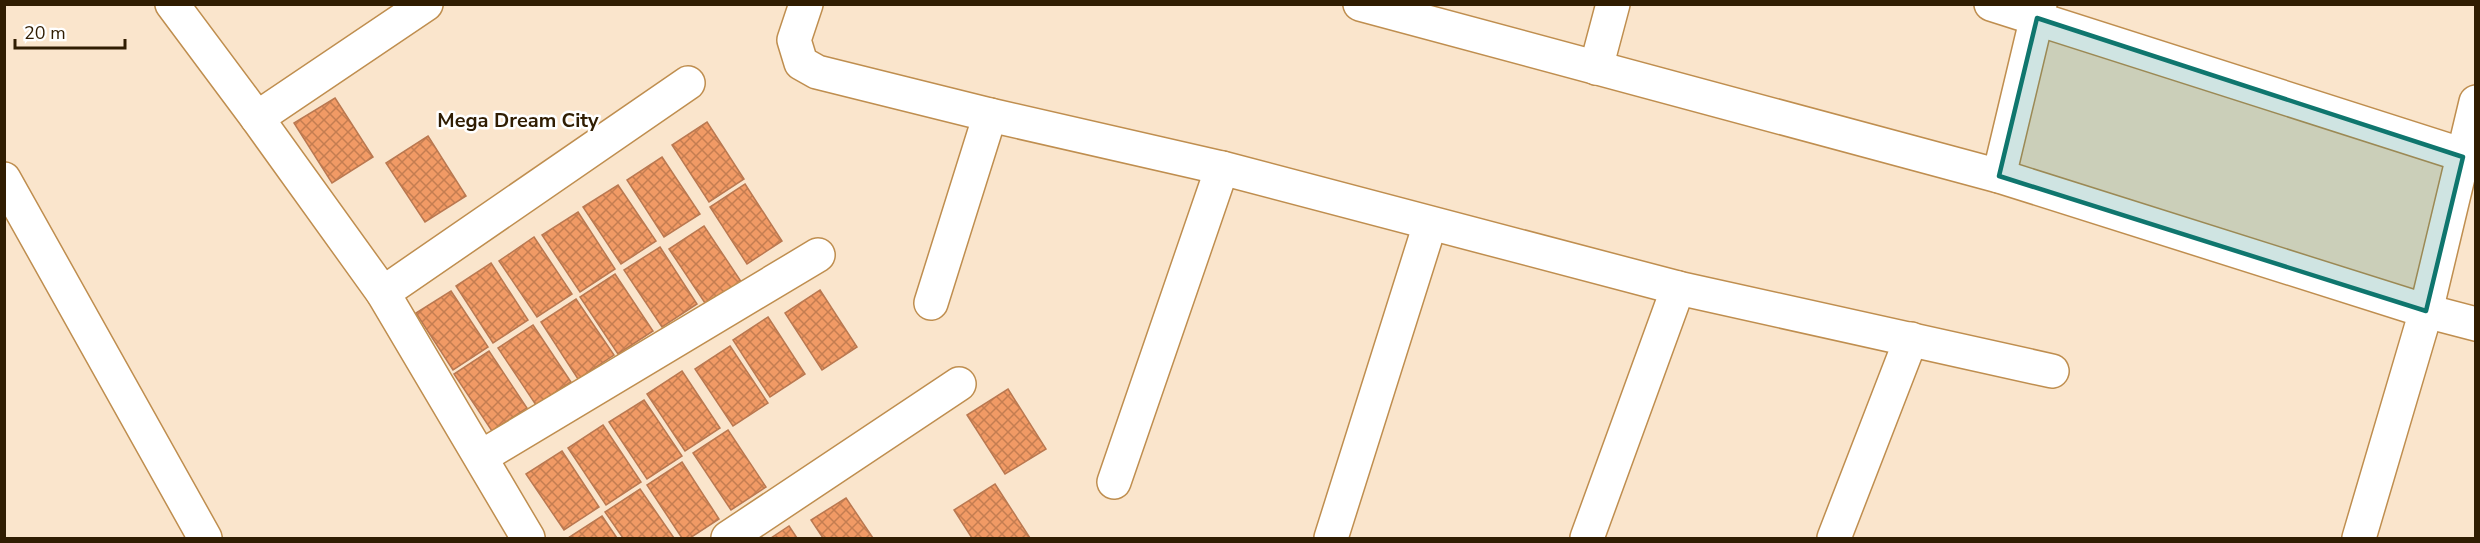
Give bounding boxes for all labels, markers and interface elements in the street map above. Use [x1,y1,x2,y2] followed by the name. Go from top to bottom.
[15,12,124,50] scale bar
[24,21,66,45] text: 20 m
[437,107,599,134] district label: Mega Dream City

